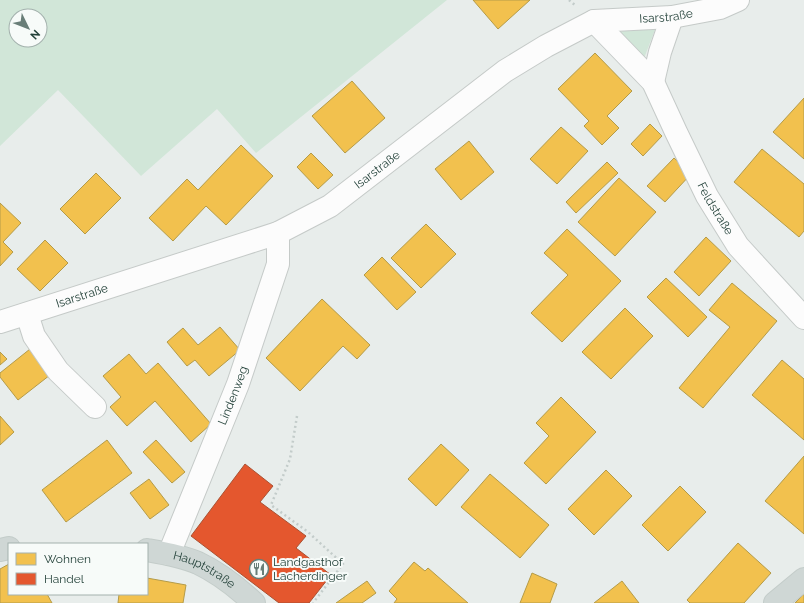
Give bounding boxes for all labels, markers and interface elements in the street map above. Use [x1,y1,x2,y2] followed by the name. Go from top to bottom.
[639,6,694,26] street label: Isarstraße
[8,8,48,48] north arrow
[27,27,43,42] text: N
[352,148,403,192] street label: Isarstraße
[694,180,736,237] street label: Feldstraße
[54,281,110,311] street label: Isarstraße
[215,364,251,427] street label: Lindenweg
[8,543,148,595] legend
[172,548,238,591] street label: Hauptstraße
[44,552,91,566] text: Wohnen
[273,555,348,583] place label: Landgasthof Lacherdinger
[248,558,270,580] restaurant icon: Landgasthof Lacherdinger
[44,572,85,586] text: Handel

